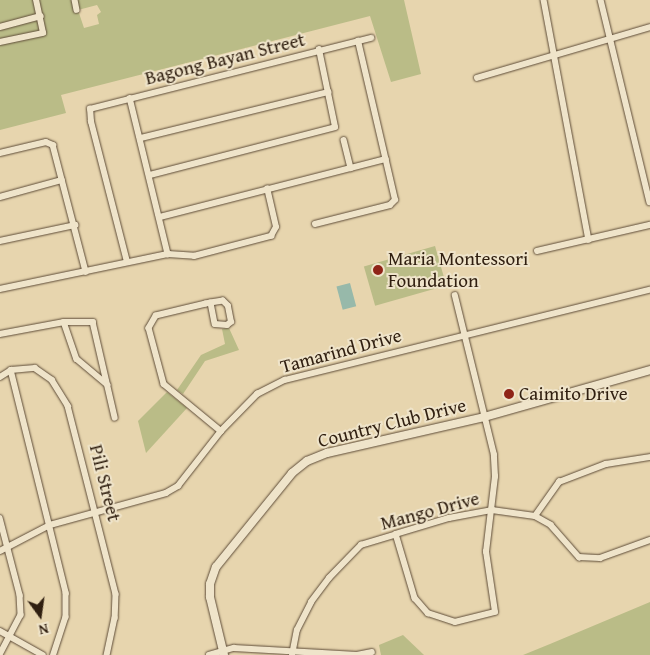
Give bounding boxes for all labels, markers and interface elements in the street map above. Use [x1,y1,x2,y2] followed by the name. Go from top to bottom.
[143,28,307,90] street label: Bagong Bayan Street
[388,248,528,292] place label: Maria Montessori Foundation
[372,264,384,276] marker: Maria Montessori Foundation
[278,324,404,378] street label: Tamarind Drive
[519,383,628,405] place label: Caimito Drive
[503,388,515,400] marker: Caimito Drive
[316,394,468,452] street label: Country Club Drive
[84,442,126,524] street label: Pili Street
[378,487,482,535] street label: Mango Drive
[15,590,65,640] north arrow
[37,619,51,640] text: N

